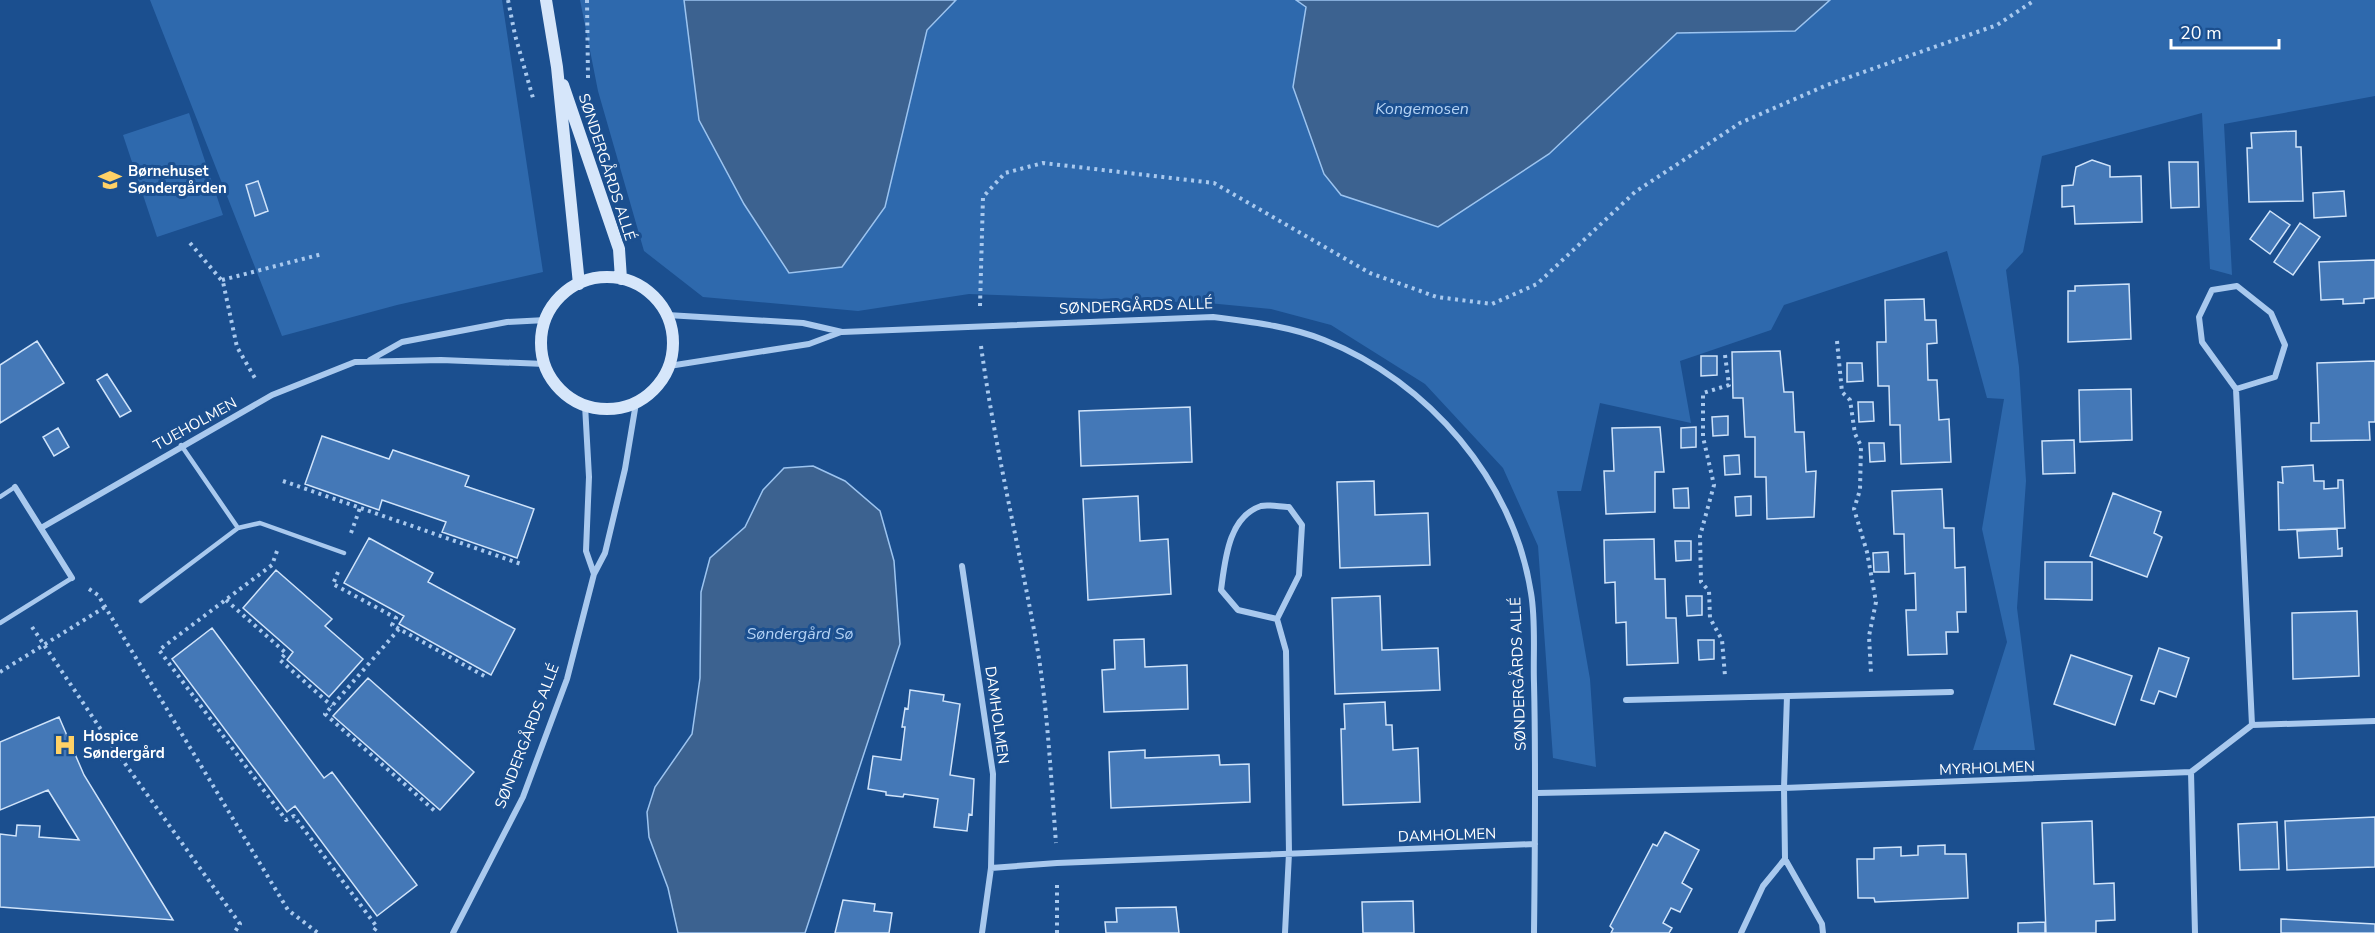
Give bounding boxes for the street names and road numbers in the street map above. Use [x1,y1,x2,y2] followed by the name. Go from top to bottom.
[574,91,641,243] street label: SØNDERGÅRDS ALLÉ
[1059,292,1213,319] street label: SØNDERGÅRDS ALLÉ
[150,393,240,455] street label: TUEHOLMEN
[1504,597,1531,751] street label: SØNDERGÅRDS ALLÉ
[489,660,564,811] street label: SØNDERGÅRDS ALLÉ
[980,665,1014,765] street label: DAMHOLMEN
[1939,756,2035,780] street label: MYRHOLMEN
[1397,823,1497,847] street label: DAMHOLMEN

